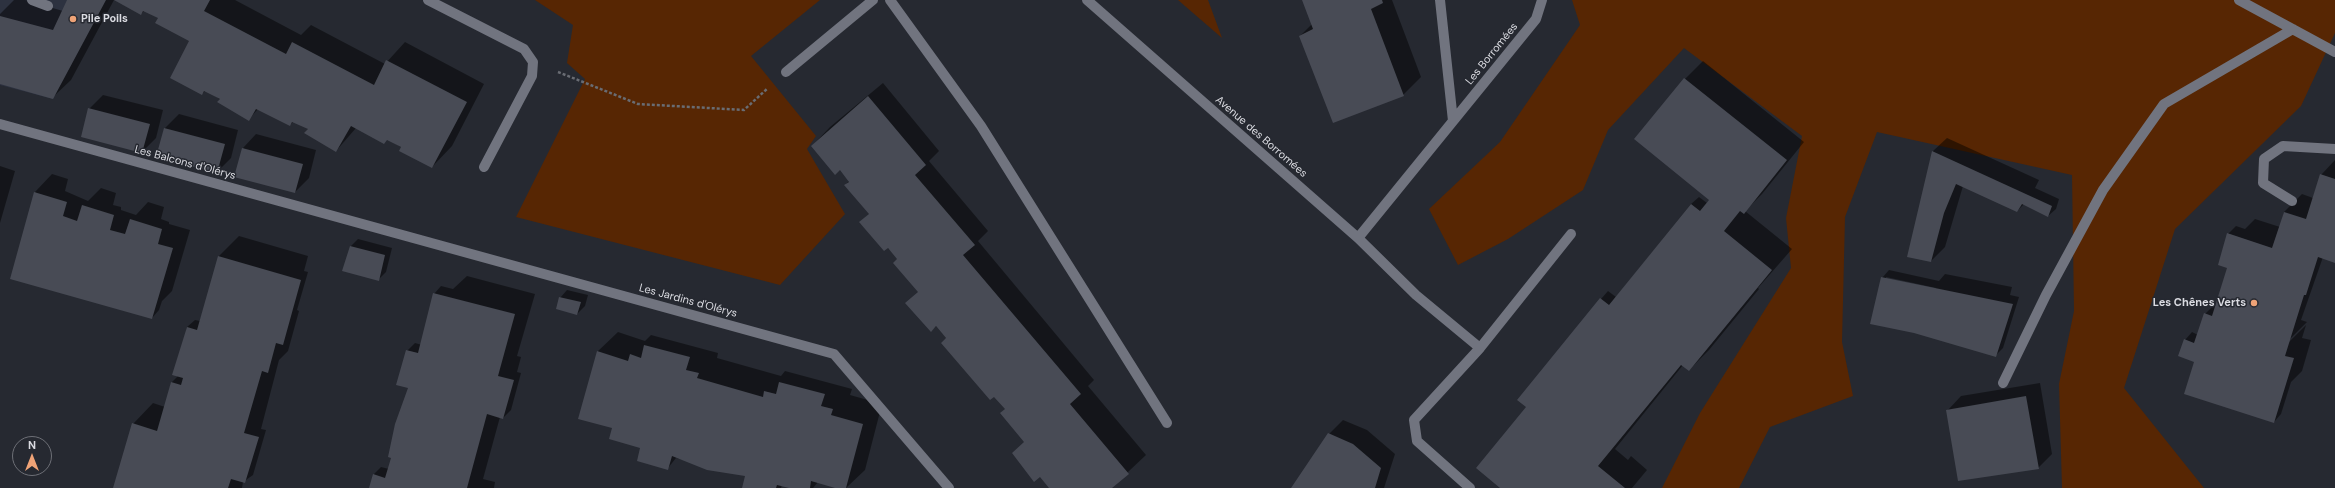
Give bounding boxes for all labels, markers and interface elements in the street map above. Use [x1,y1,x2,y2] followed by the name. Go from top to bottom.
[81,12,128,26] place label: Pile Poils
[68,14,78,24] marker: Pile Poils
[1463,20,1521,88] street label: Les Borromées
[1212,94,1310,180] street label: Avenue des Borromées
[133,143,237,183] street label: Les Balcons d'Olérys
[637,282,739,320] street label: Les Jardins d'Olérys
[2153,296,2246,310] place label: Les Chênes Verts
[2249,298,2259,308] marker: Les Chênes Verts
[12,436,52,476] north arrow
[28,438,36,452] text: N

